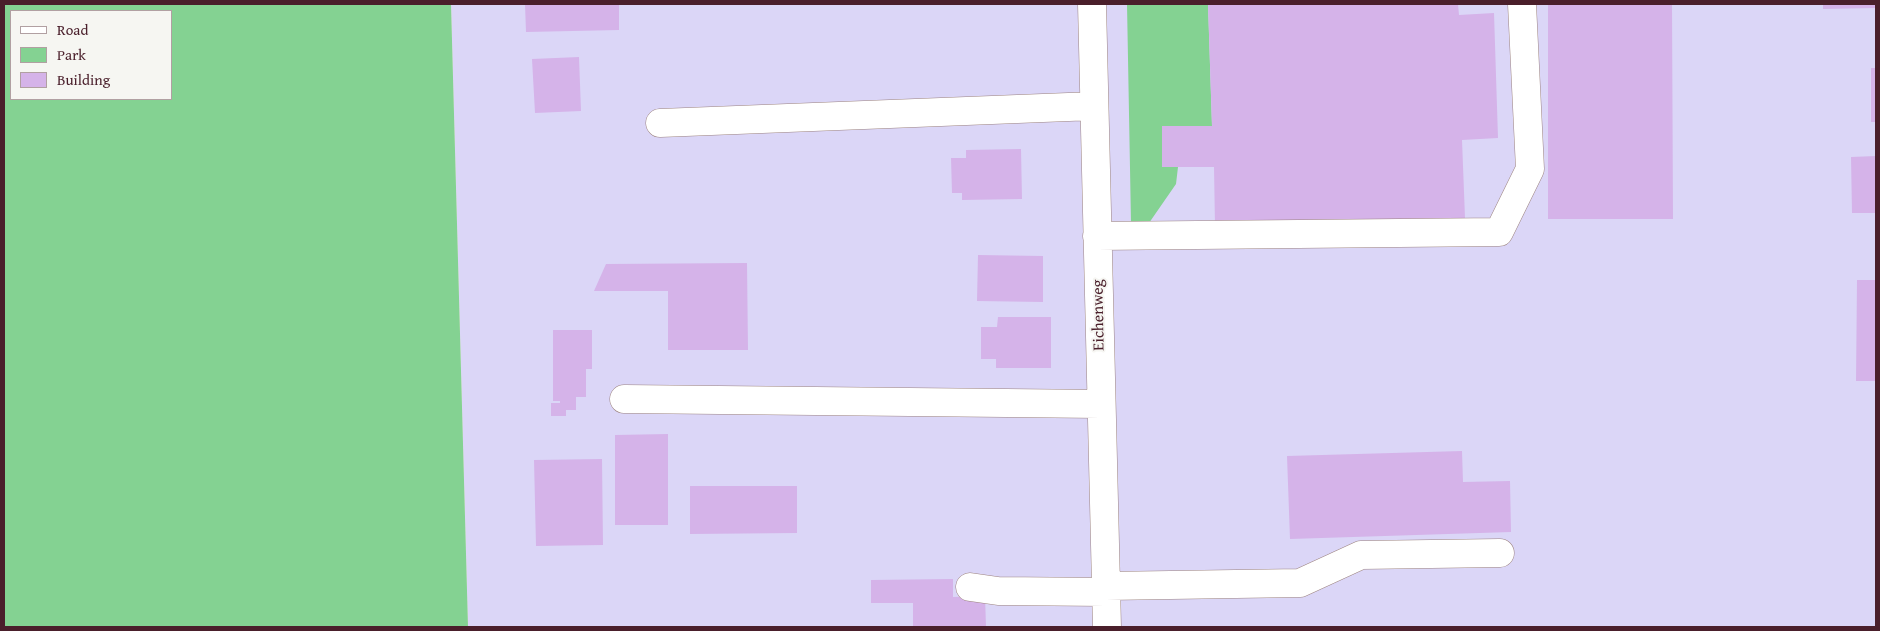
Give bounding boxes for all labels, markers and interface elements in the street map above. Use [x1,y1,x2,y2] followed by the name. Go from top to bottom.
[10,10,172,100] legend
[57,19,88,40] text: Road
[57,44,86,65] text: Park
[57,69,110,90] text: Building
[1089,279,1109,351] street label: Eichenweg

